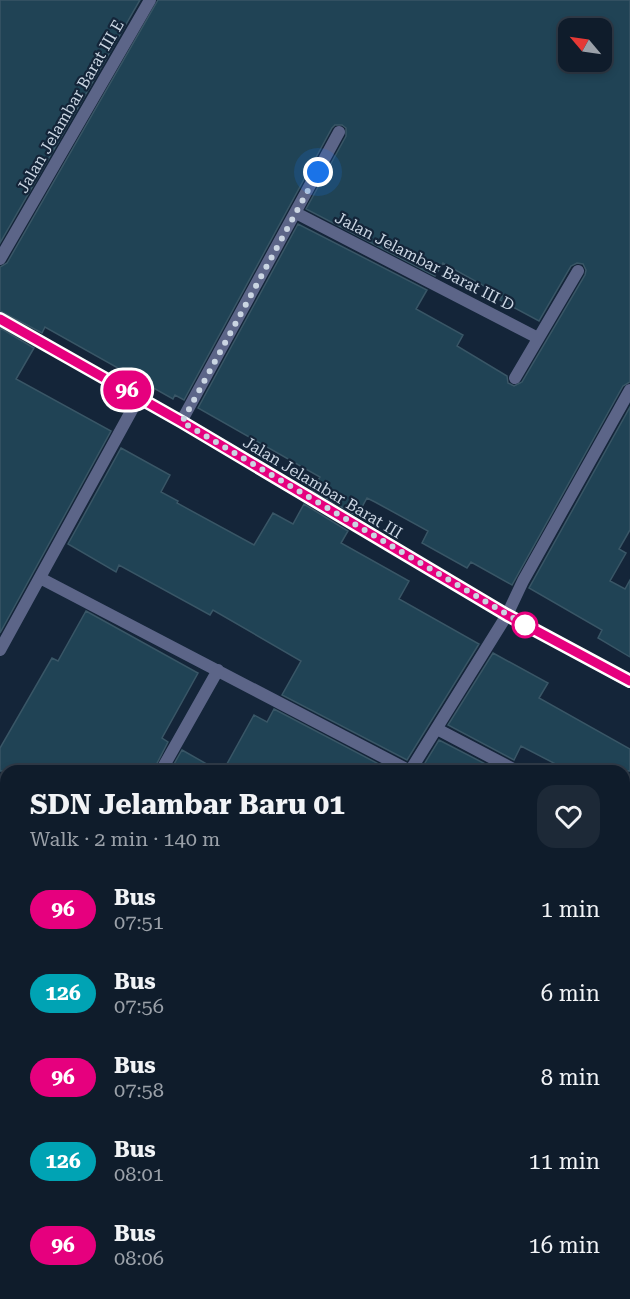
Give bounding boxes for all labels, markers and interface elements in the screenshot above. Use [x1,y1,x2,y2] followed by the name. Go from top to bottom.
[13,16,128,196] street label: Jalan Jelambar Barat III E
[558,18,612,72] north arrow
[558,18,612,72] map controls
[303,157,333,187] your location
[332,208,518,315] street label: Jalan Jelambar Barat III D
[100,370,154,410] line badge: 96
[115,378,139,402] text: 96
[240,432,406,543] street label: Jalan Jelambar Barat III
[512,612,538,638] unlabelled marker
[537,785,600,848] button: heart
[30,788,345,821] text: SDN Jelambar Baru 01
[30,827,220,851] text: Walk · 2 min · 140 m
[114,885,156,910] text: Bus
[51,897,75,921] text: 96
[541,897,600,922] text: 1 min
[114,910,164,934] text: 07:51
[114,969,156,994] text: Bus
[45,981,81,1005] text: 126
[541,981,600,1006] text: 6 min
[114,994,164,1018] text: 07:56
[114,1053,156,1078] text: Bus
[51,1065,75,1089] text: 96
[541,1065,600,1090] text: 8 min
[114,1078,164,1102] text: 07:58
[114,1137,156,1162] text: Bus
[45,1149,81,1173] text: 126
[529,1149,600,1174] text: 11 min
[114,1162,164,1186] text: 08:01
[114,1221,156,1246] text: Bus
[51,1233,75,1257] text: 96
[529,1233,600,1258] text: 16 min
[114,1246,164,1270] text: 08:06

